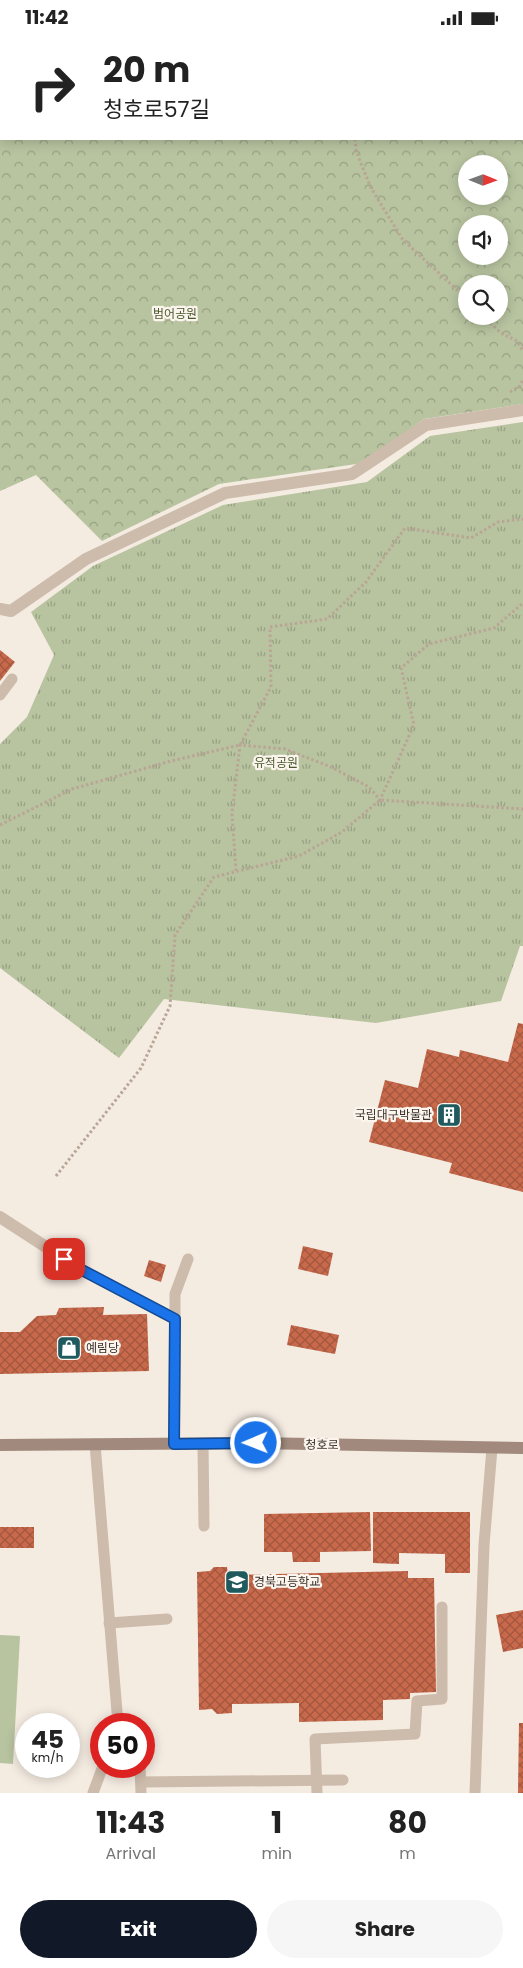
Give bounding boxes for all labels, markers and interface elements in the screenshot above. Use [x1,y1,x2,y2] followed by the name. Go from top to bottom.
[25,4,68,31] text: 11:42
[103,45,190,94] text: 20 m
[20,55,85,120] icon: right
[103,94,210,125] text: 청호로57길
[458,155,508,205] north arrow
[458,155,508,325] map controls
[458,215,508,265] button: sound
[458,275,508,325] button: search
[153,305,197,322] park label: 범어공원
[254,754,298,771] park label: 유적공원
[436,1102,462,1128] building icon: 국립대구박물관
[355,1106,432,1123] place label: 국립대구박물관
[43,1238,85,1280] pin
[50,1245,78,1273] icon: arrive
[56,1335,82,1361] shop icon: 예림당
[86,1339,119,1356] place label: 예림당
[229,1416,281,1468] position arrow
[305,1436,339,1453] street label: 청호로
[224,1569,250,1595] school or university icon: 경북고등학교
[254,1573,320,1590] place label: 경북고등학교
[90,1713,155,1778] speed limit sign: 50
[31,1722,64,1757] text: 45
[32,1749,63,1766] text: km/h
[96,1801,165,1844] text: 11:43
[271,1801,282,1844] text: 1
[388,1801,427,1844] text: 80
[106,1842,156,1865] text: Arrival
[261,1842,292,1865] text: min
[399,1842,416,1865] text: m
[20,1900,257,1958] button: Exit
[267,1900,503,1958] button: Share

